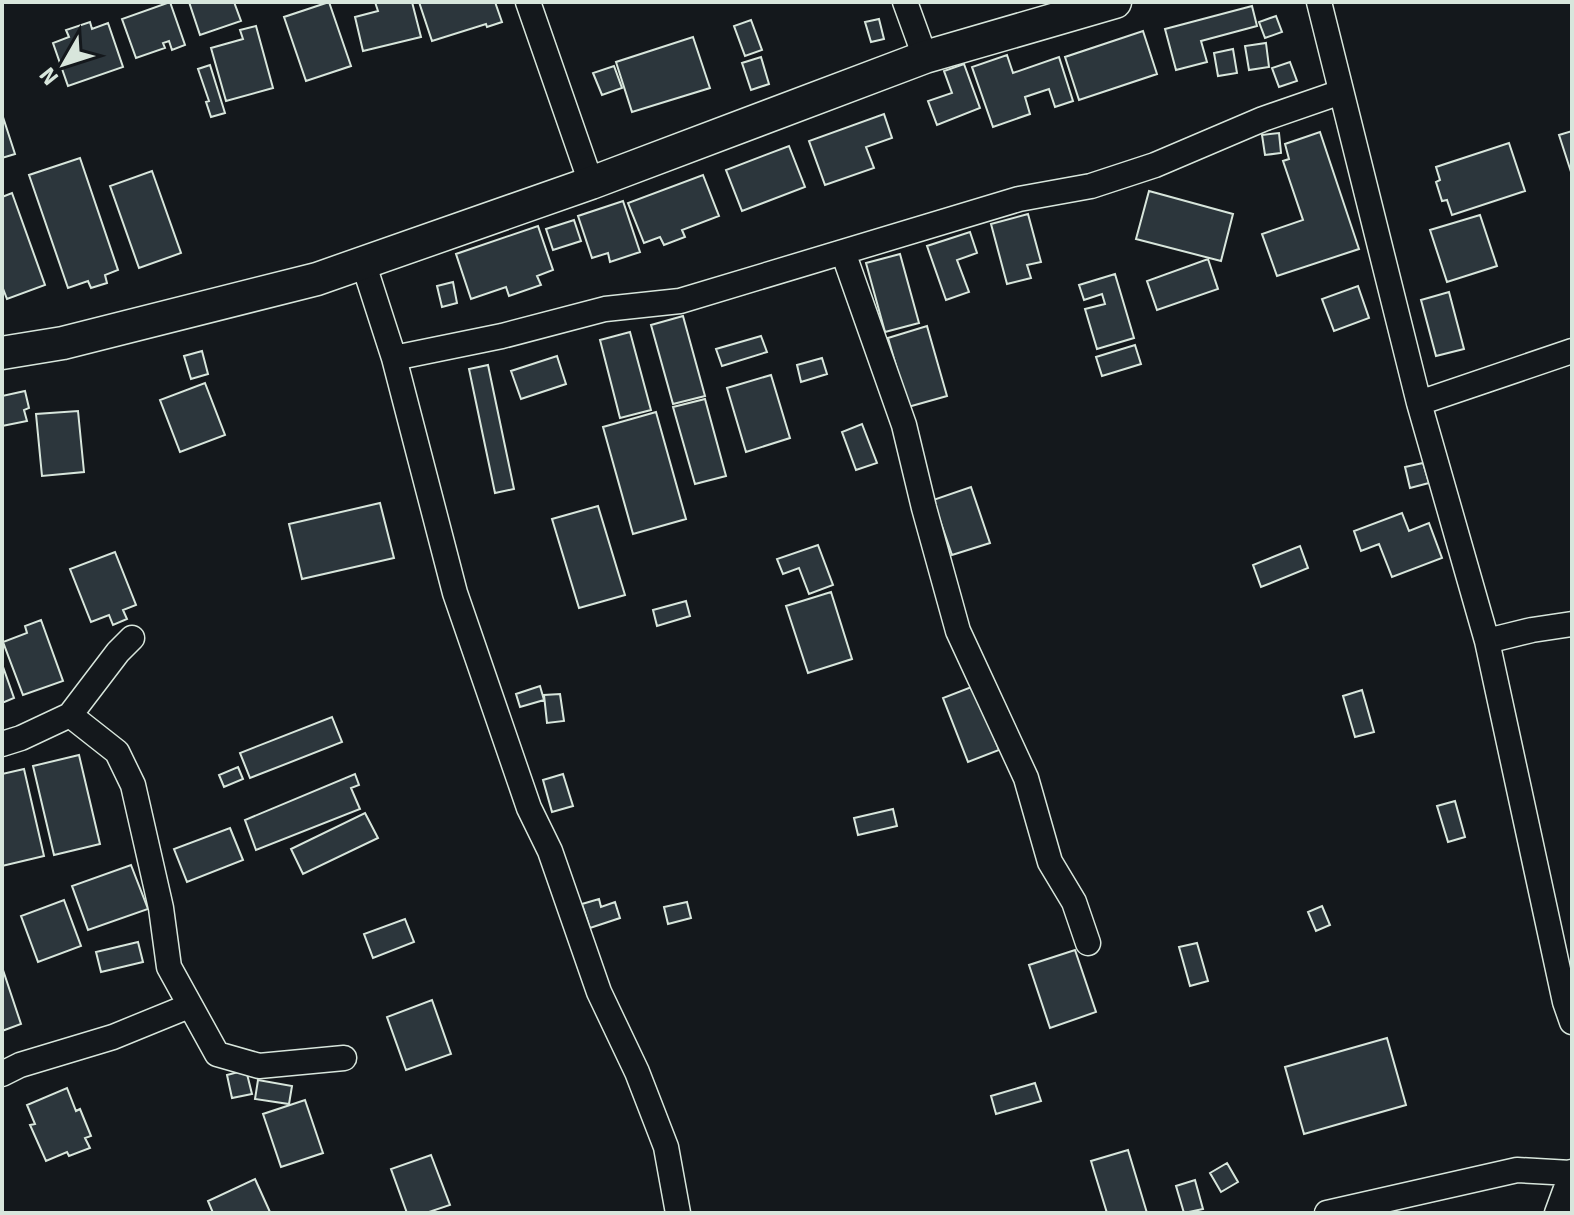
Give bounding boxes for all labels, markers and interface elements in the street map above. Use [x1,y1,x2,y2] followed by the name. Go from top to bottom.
[24,24,104,104] north arrow
[34,62,64,91] text: N

